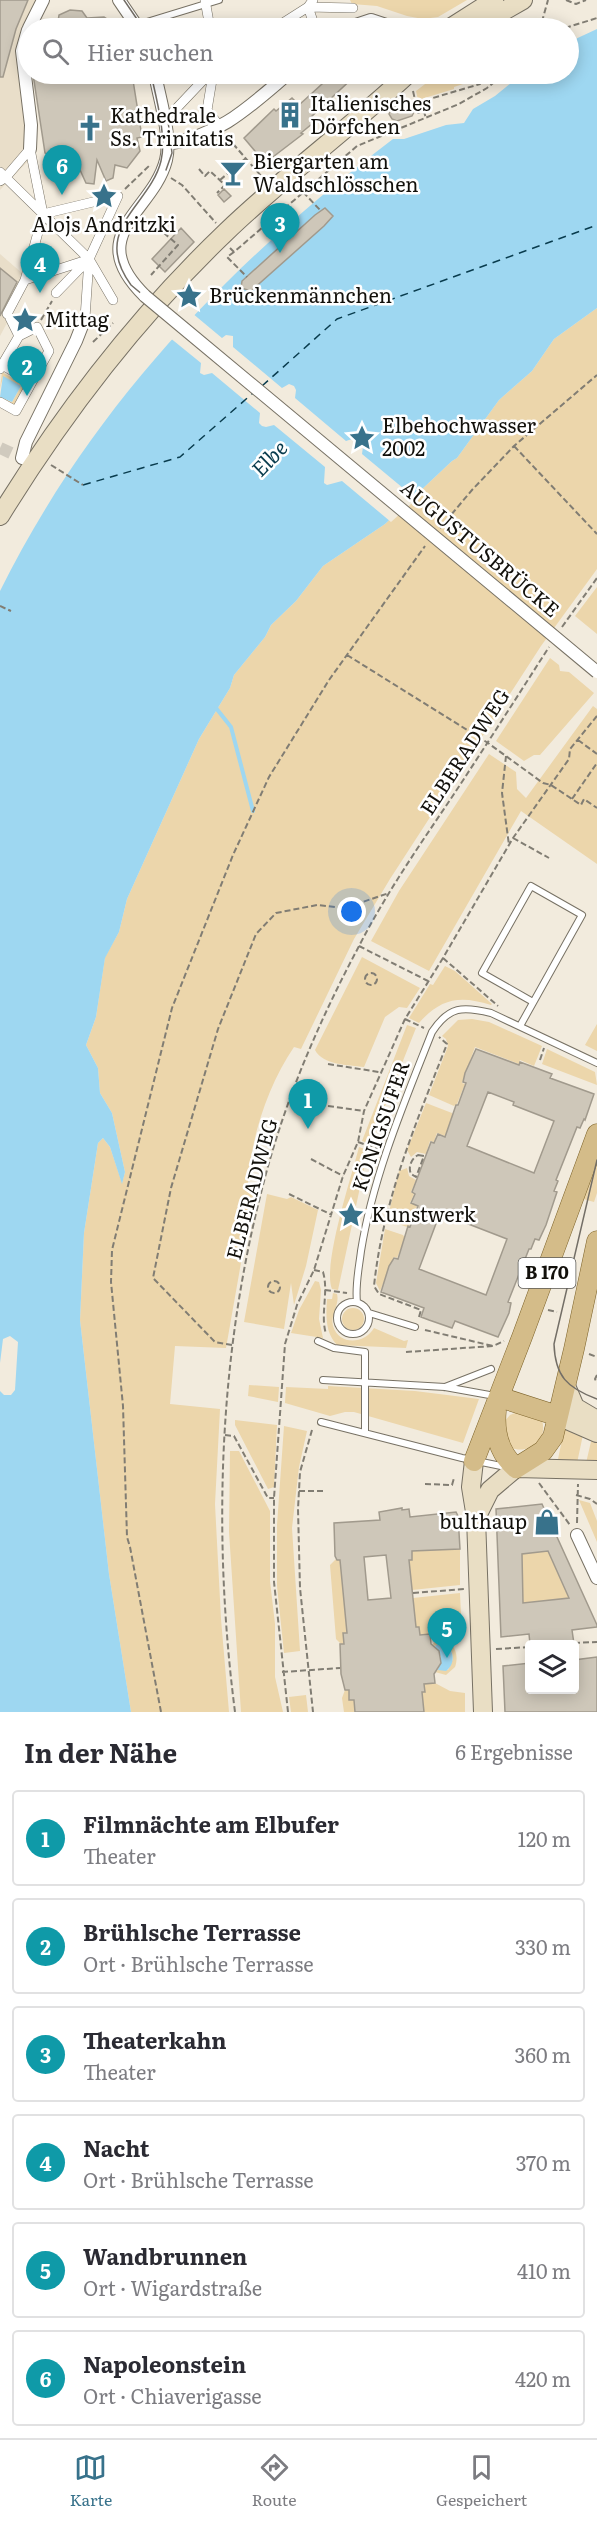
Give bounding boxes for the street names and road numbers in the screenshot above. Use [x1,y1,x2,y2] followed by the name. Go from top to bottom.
[395,472,567,623] street label: AUGUSTUSBRÜCKE
[411,682,515,820] street label: ELBERADWEG
[343,1056,416,1195] street label: KÖNIGSUFER
[217,1115,283,1262] street label: ELBERADWEG
[518,1258,576,1288] road number: B 170

